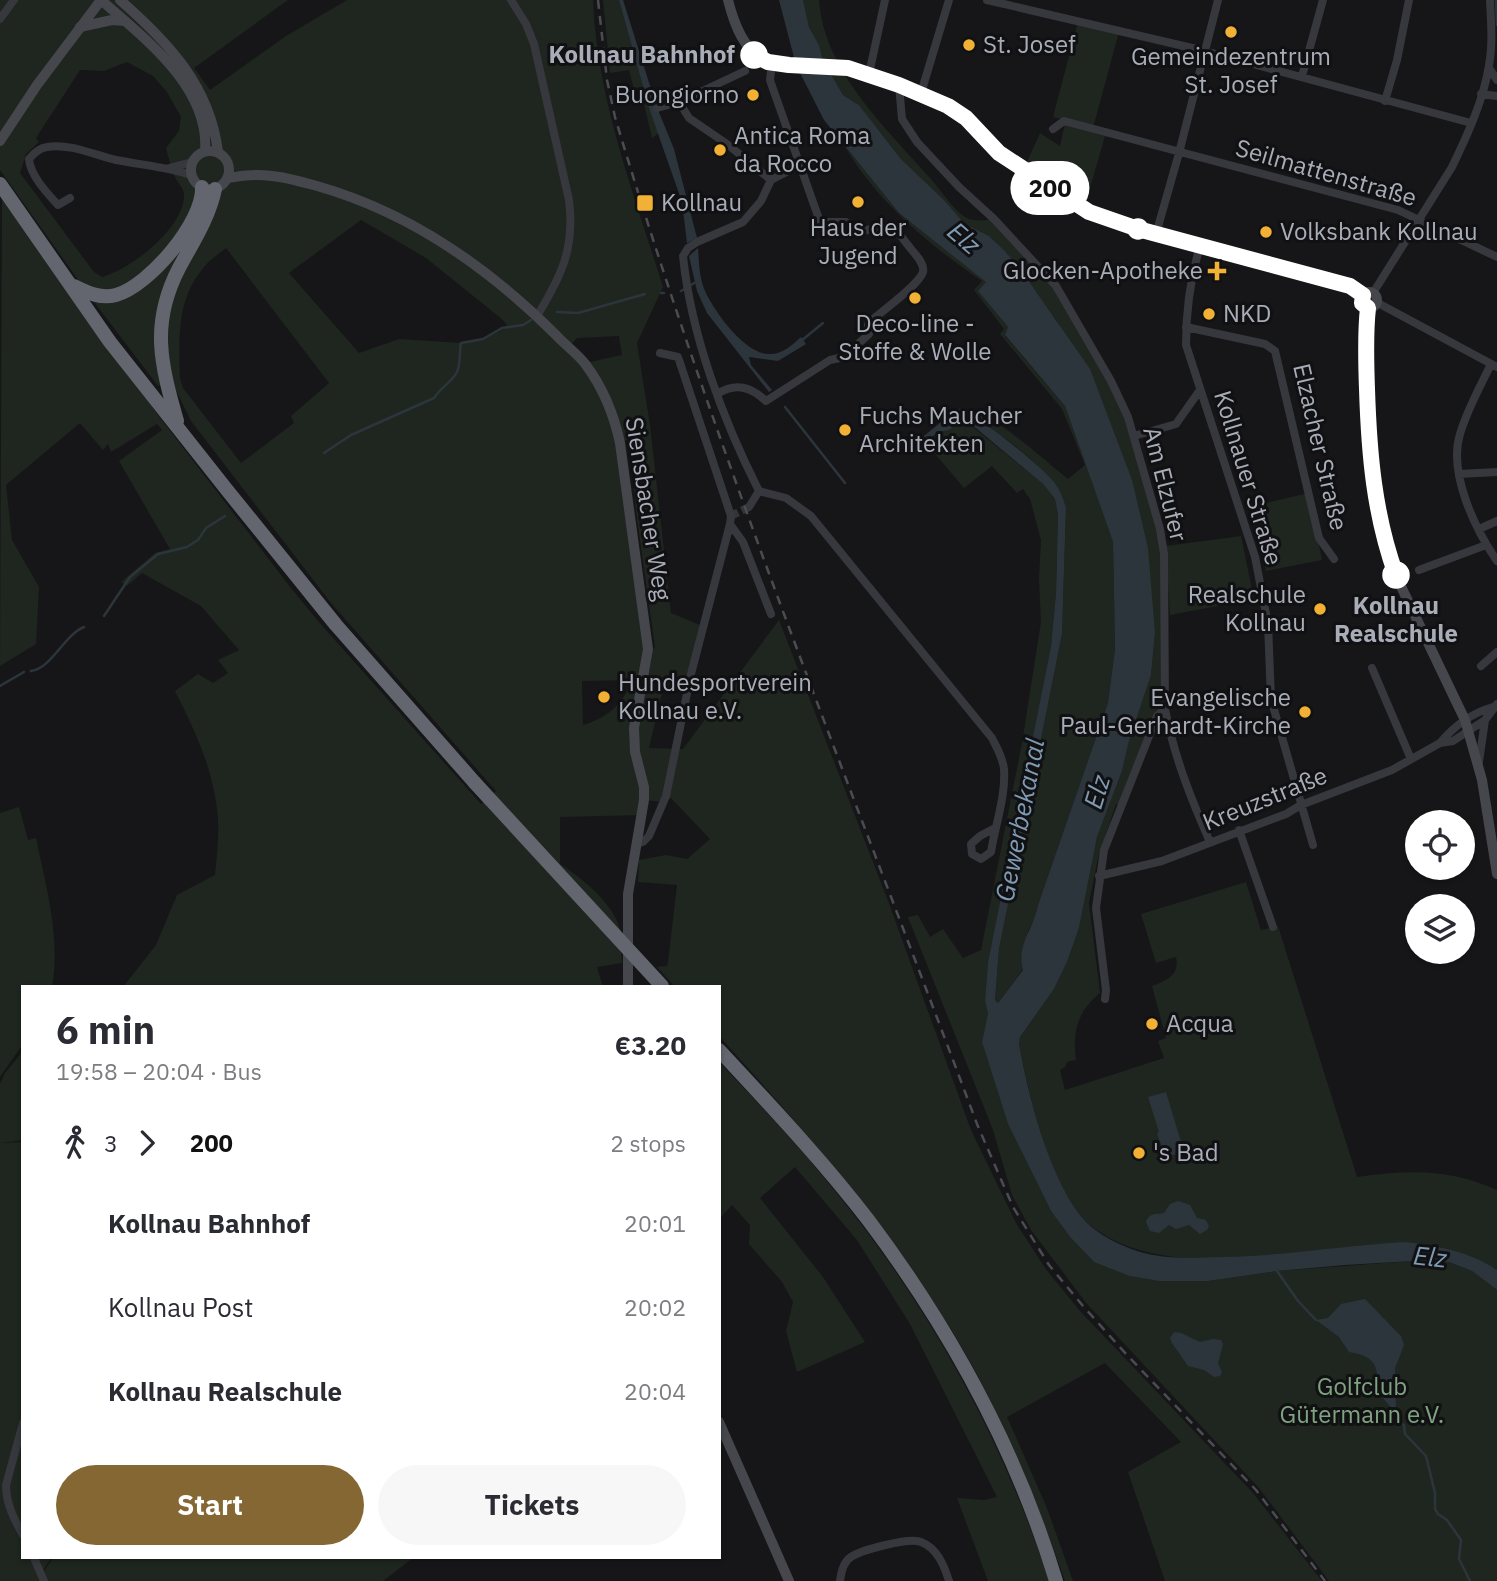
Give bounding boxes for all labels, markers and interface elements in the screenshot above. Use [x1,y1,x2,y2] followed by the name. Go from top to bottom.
[1223,24,1239,40] marker: Gemeindezentrum St. Josef
[983,28,1076,60] place label: St. Josef
[961,37,977,53] marker: St. Josef
[548,38,735,70] place label: Kollnau Bahnhof
[1131,40,1331,100] place label: Gemeindezentrum St. Josef
[741,42,767,68] marker: Kollnau Bahnhof
[615,78,739,110] place label: Buongiorno
[745,87,761,103] marker: Buongiorno
[734,119,870,179] place label: Antica Roma da Rocco
[1232,131,1420,213] street label: Seilmattenstraße
[712,142,728,158] marker: Antica Roma da Rocco
[1010,165,1090,211] line badge: 200
[1028,172,1072,204] text: 200
[661,186,742,218] place label: Kollnau
[635,193,655,213] marker: Kollnau
[850,194,866,210] marker: Haus der Jugend
[810,211,907,271] place label: Haus der Jugend
[941,213,989,261] water label: Elz
[1280,215,1478,247] place label: Volksbank Kollnau
[1128,219,1148,239] unlabelled marker
[1258,224,1274,240] marker: Volksbank Kollnau
[1003,254,1203,286] place label: Glocken-Apotheke
[1209,263,1225,279] marker: Glocken-Apotheke
[907,290,923,306] marker: Deco-line - Stoffe & Wolle
[1223,297,1271,329] place label: NKD
[1201,306,1217,322] marker: NKD
[839,307,991,367] place label: Deco-line - Stoffe & Wolle
[1286,360,1356,533] street label: Elzacher Straße
[1207,386,1291,569] street label: Kollnauer Straße
[859,399,1022,459] place label: Fuchs Maucher Architekten
[619,415,679,603] street label: Siensbacher Weg
[837,422,853,438] marker: Fuchs Maucher Architekten
[1136,423,1196,545] street label: Am Elzufer
[1383,562,1409,588] marker: Kollnau Realschule
[1188,578,1306,638] place label: Realschule Kollnau
[1334,589,1458,649] place label: Kollnau Realschule
[1312,601,1328,617] marker: Realschule Kollnau
[618,666,812,726] place label: Hundesportverein Kollnau e.V.
[1060,681,1291,741] place label: Evangelische Paul-Gerhardt-Kirche
[596,689,612,705] marker: Hundesportverein Kollnau e.V.
[1297,704,1313,720] marker: Evangelische Paul-Gerhardt-Kirche
[987,735,1051,904] water label: Gewerbekanal
[1198,759,1332,838] street label: Kreuzstraße
[1075,770,1117,813] water label: Elz
[1405,810,1475,964] map controls
[1405,810,1475,880] button: locate
[1405,894,1475,964] button: layers
[56,1005,155,1054] text: 6 min
[1166,1007,1234,1039] place label: Acqua
[1144,1016,1160,1032] marker: Acqua
[615,1028,686,1062] text: €3.20
[56,1056,262,1086] text: 19:58 – 20:04 · Bus
[56,1124,94,1162] icon: walk
[128,1124,166,1162] icon: forward
[190,1127,233,1159] text: 200
[104,1128,118,1158] text: 3
[610,1128,686,1158] text: 2 stops
[1153,1136,1219,1168] place label: 's Bad
[1131,1145,1147,1161] marker: 's Bad
[108,1206,310,1240] text: Kollnau Bahnhof
[624,1208,686,1238] text: 20:01
[1412,1237,1449,1275] water label: Elz
[108,1290,253,1324] text: Kollnau Post
[624,1292,686,1322] text: 20:02
[1280,1370,1444,1430] park label: Golfclub Gütermann e.V.
[108,1374,342,1408] text: Kollnau Realschule
[624,1376,686,1406] text: 20:04
[56,1465,364,1545] button: Start
[378,1465,686,1545] button: Tickets

